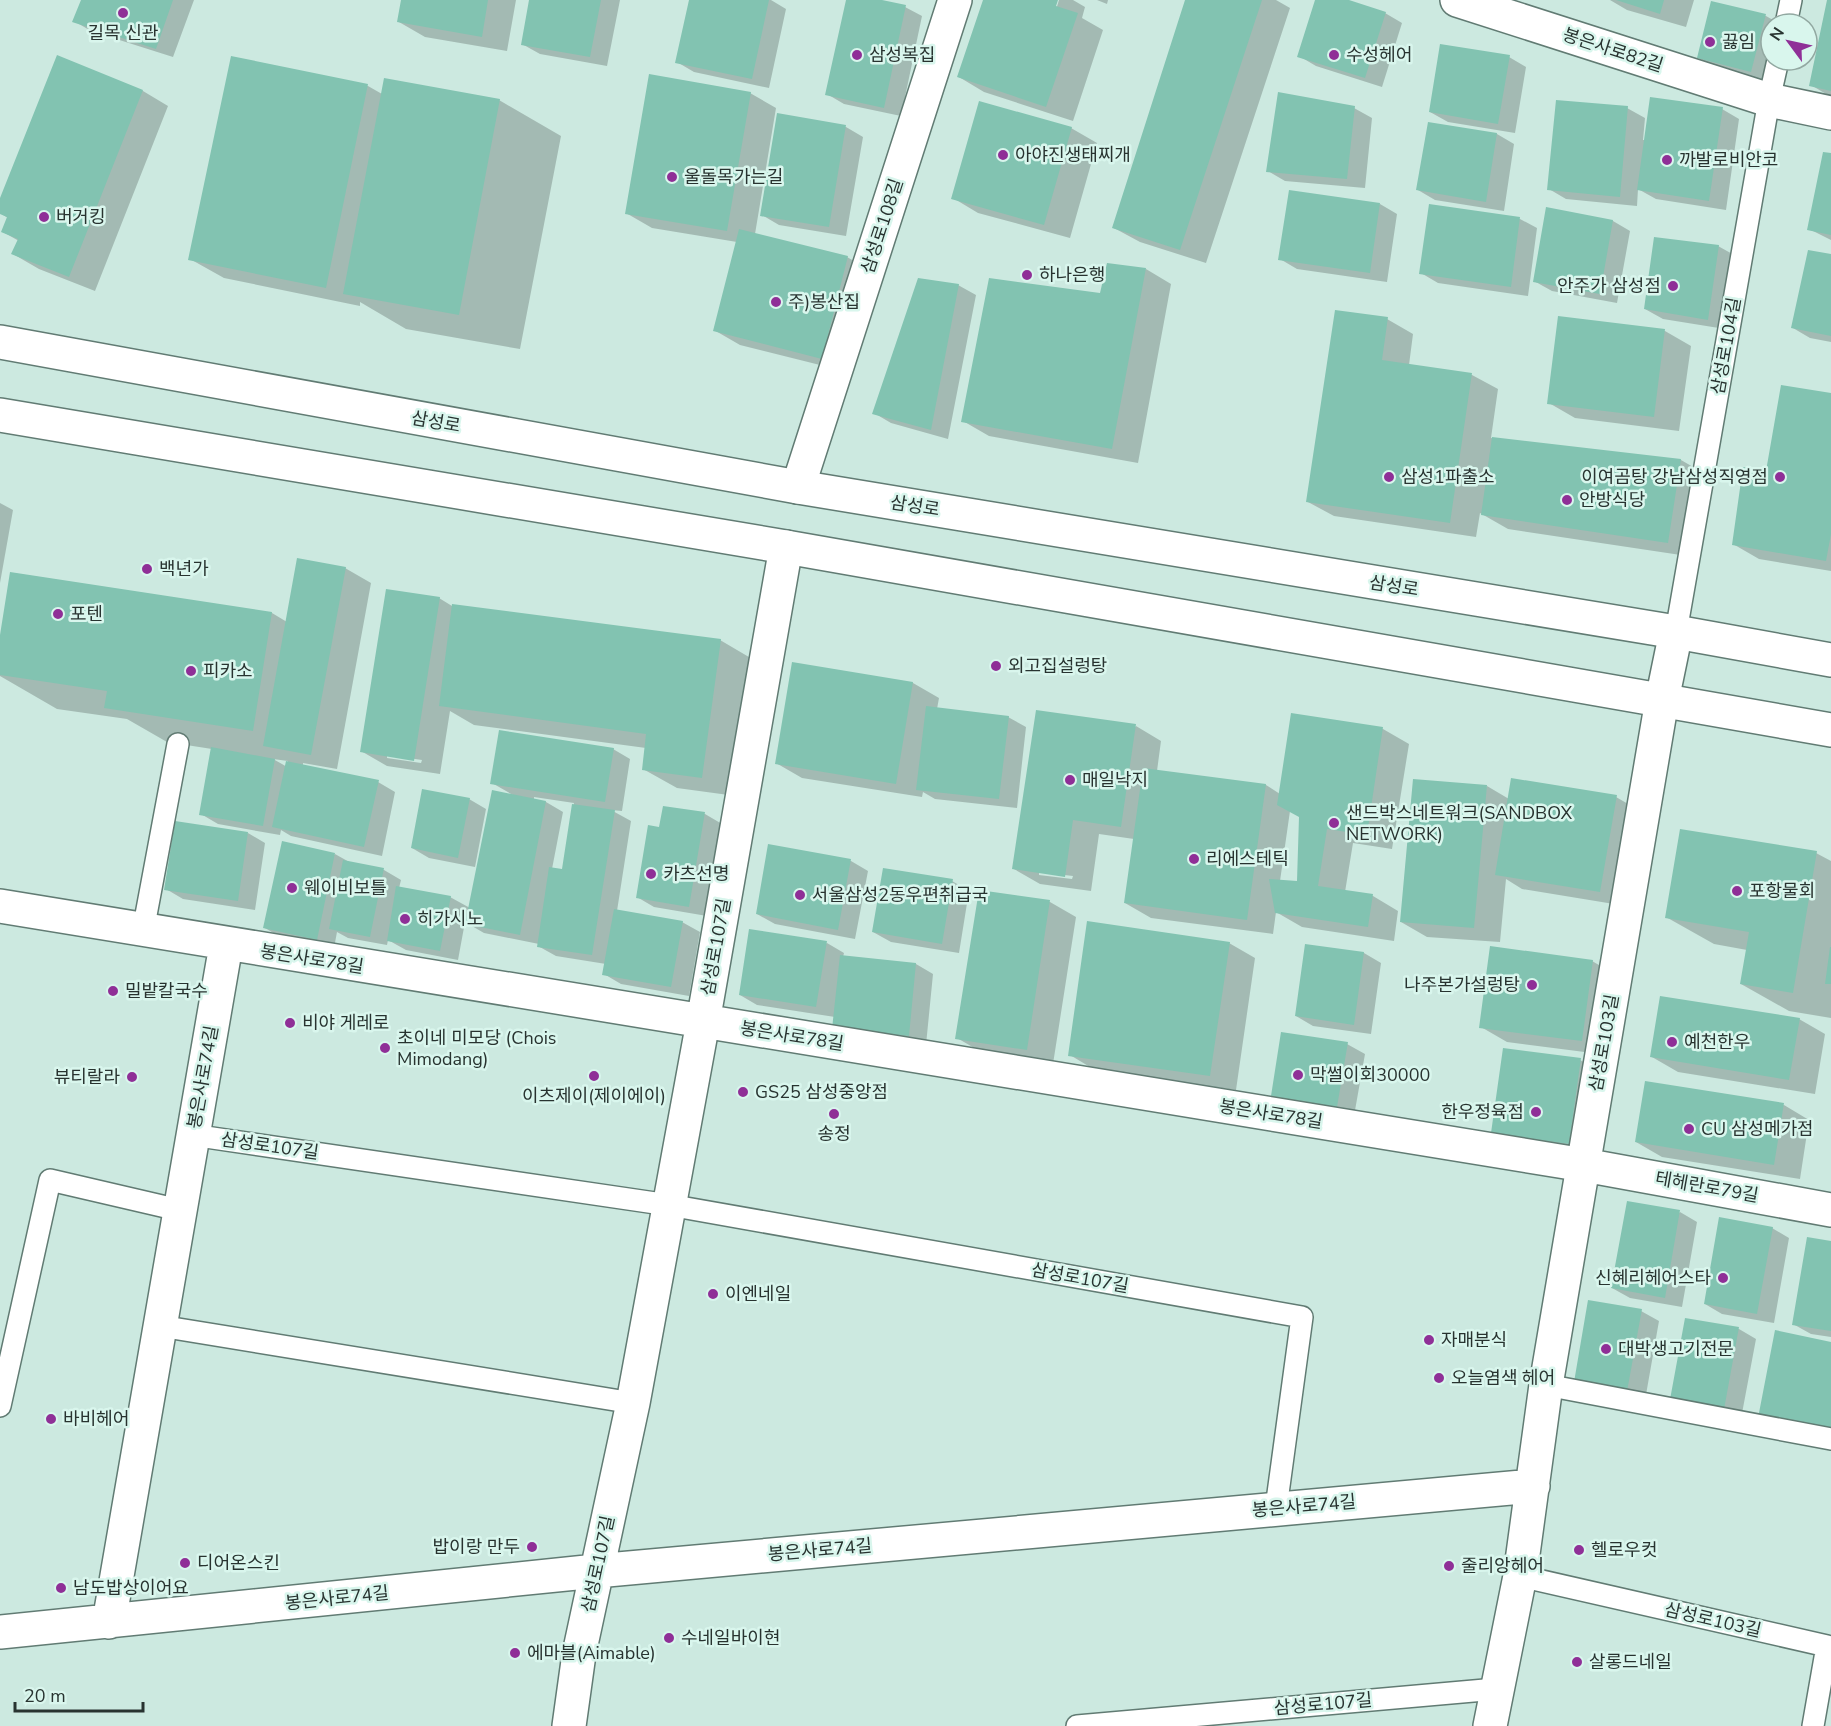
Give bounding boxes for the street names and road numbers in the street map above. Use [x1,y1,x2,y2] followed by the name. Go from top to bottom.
[1560,22,1666,78] street label: 봉은사로82길
[855,175,909,277] street label: 삼성로108길
[1706,295,1746,397] street label: 삼성로104길
[409,406,463,438] street label: 삼성로
[889,490,941,522] street label: 삼성로
[1368,570,1420,602] street label: 삼성로
[696,896,736,998] street label: 삼성로107길
[259,939,365,979] street label: 봉은사로78길
[1584,992,1624,1094] street label: 삼성로103길
[739,1016,845,1056] street label: 봉은사로78길
[182,1024,224,1130] street label: 봉은사로74길
[1218,1094,1324,1134] street label: 봉은사로78길
[219,1127,321,1165] street label: 삼성로107길
[1654,1166,1760,1208] street label: 테헤란로79길
[1029,1258,1131,1298] street label: 삼성로107길
[1251,1489,1357,1523] street label: 봉은사로74길
[576,1513,620,1615] street label: 삼성로107길
[767,1533,873,1567] street label: 봉은사로74길
[284,1581,390,1615] street label: 봉은사로74길
[1662,1597,1764,1643] street label: 삼성로103길
[1273,1688,1373,1720] street label: 삼성로107길

